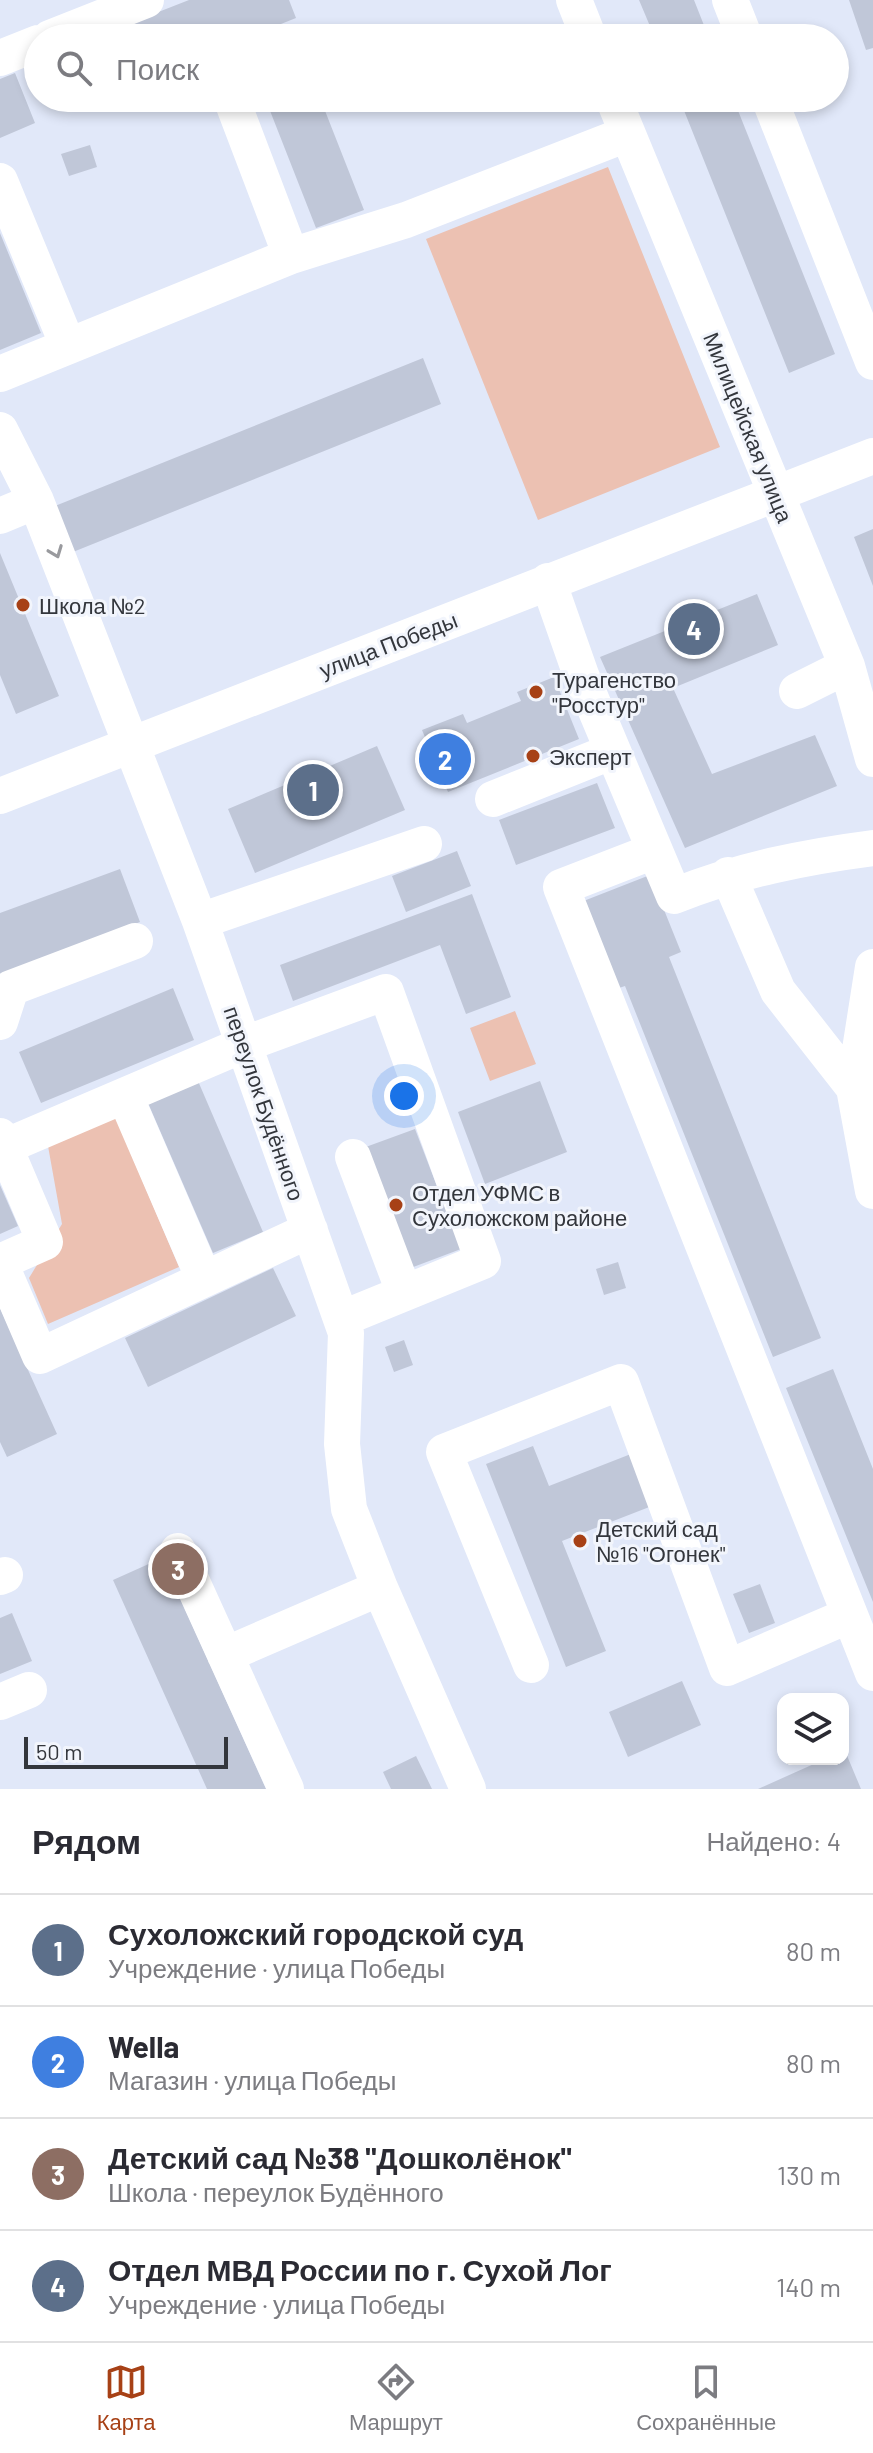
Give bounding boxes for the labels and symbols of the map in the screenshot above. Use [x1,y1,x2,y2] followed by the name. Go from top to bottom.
[698,328,799,527] street label: Милицейская улица
[46,544,63,558] one-way arrow
[39,592,146,618] place label: Школа №2
[14,596,32,614] marker: Школа №2
[668,599,720,659] pin: 4
[315,606,461,683] street label: улица Победы
[552,666,676,718] place label: Турагенство "Росстур"
[527,683,545,701] marker: Турагенство "Росстур"
[419,729,471,789] pin: 2
[549,743,632,770] place label: Эксперт
[524,747,542,765] marker: Эксперт
[287,760,339,820] pin: 1
[219,1002,310,1204] street label: переулок Будённого
[384,1076,424,1116] your location
[412,1179,627,1231] place label: Отдел УФМС в Сухоложском районе
[387,1196,405,1214] marker: Отдел УФМС в Сухоложском районе
[596,1515,726,1566] place label: Детский сад №16 "Огонек"
[571,1532,589,1550] marker: Детский сад №16 "Огонек"
[152,1539,204,1599] pin: 3
[24,1733,228,1769] scale bar

